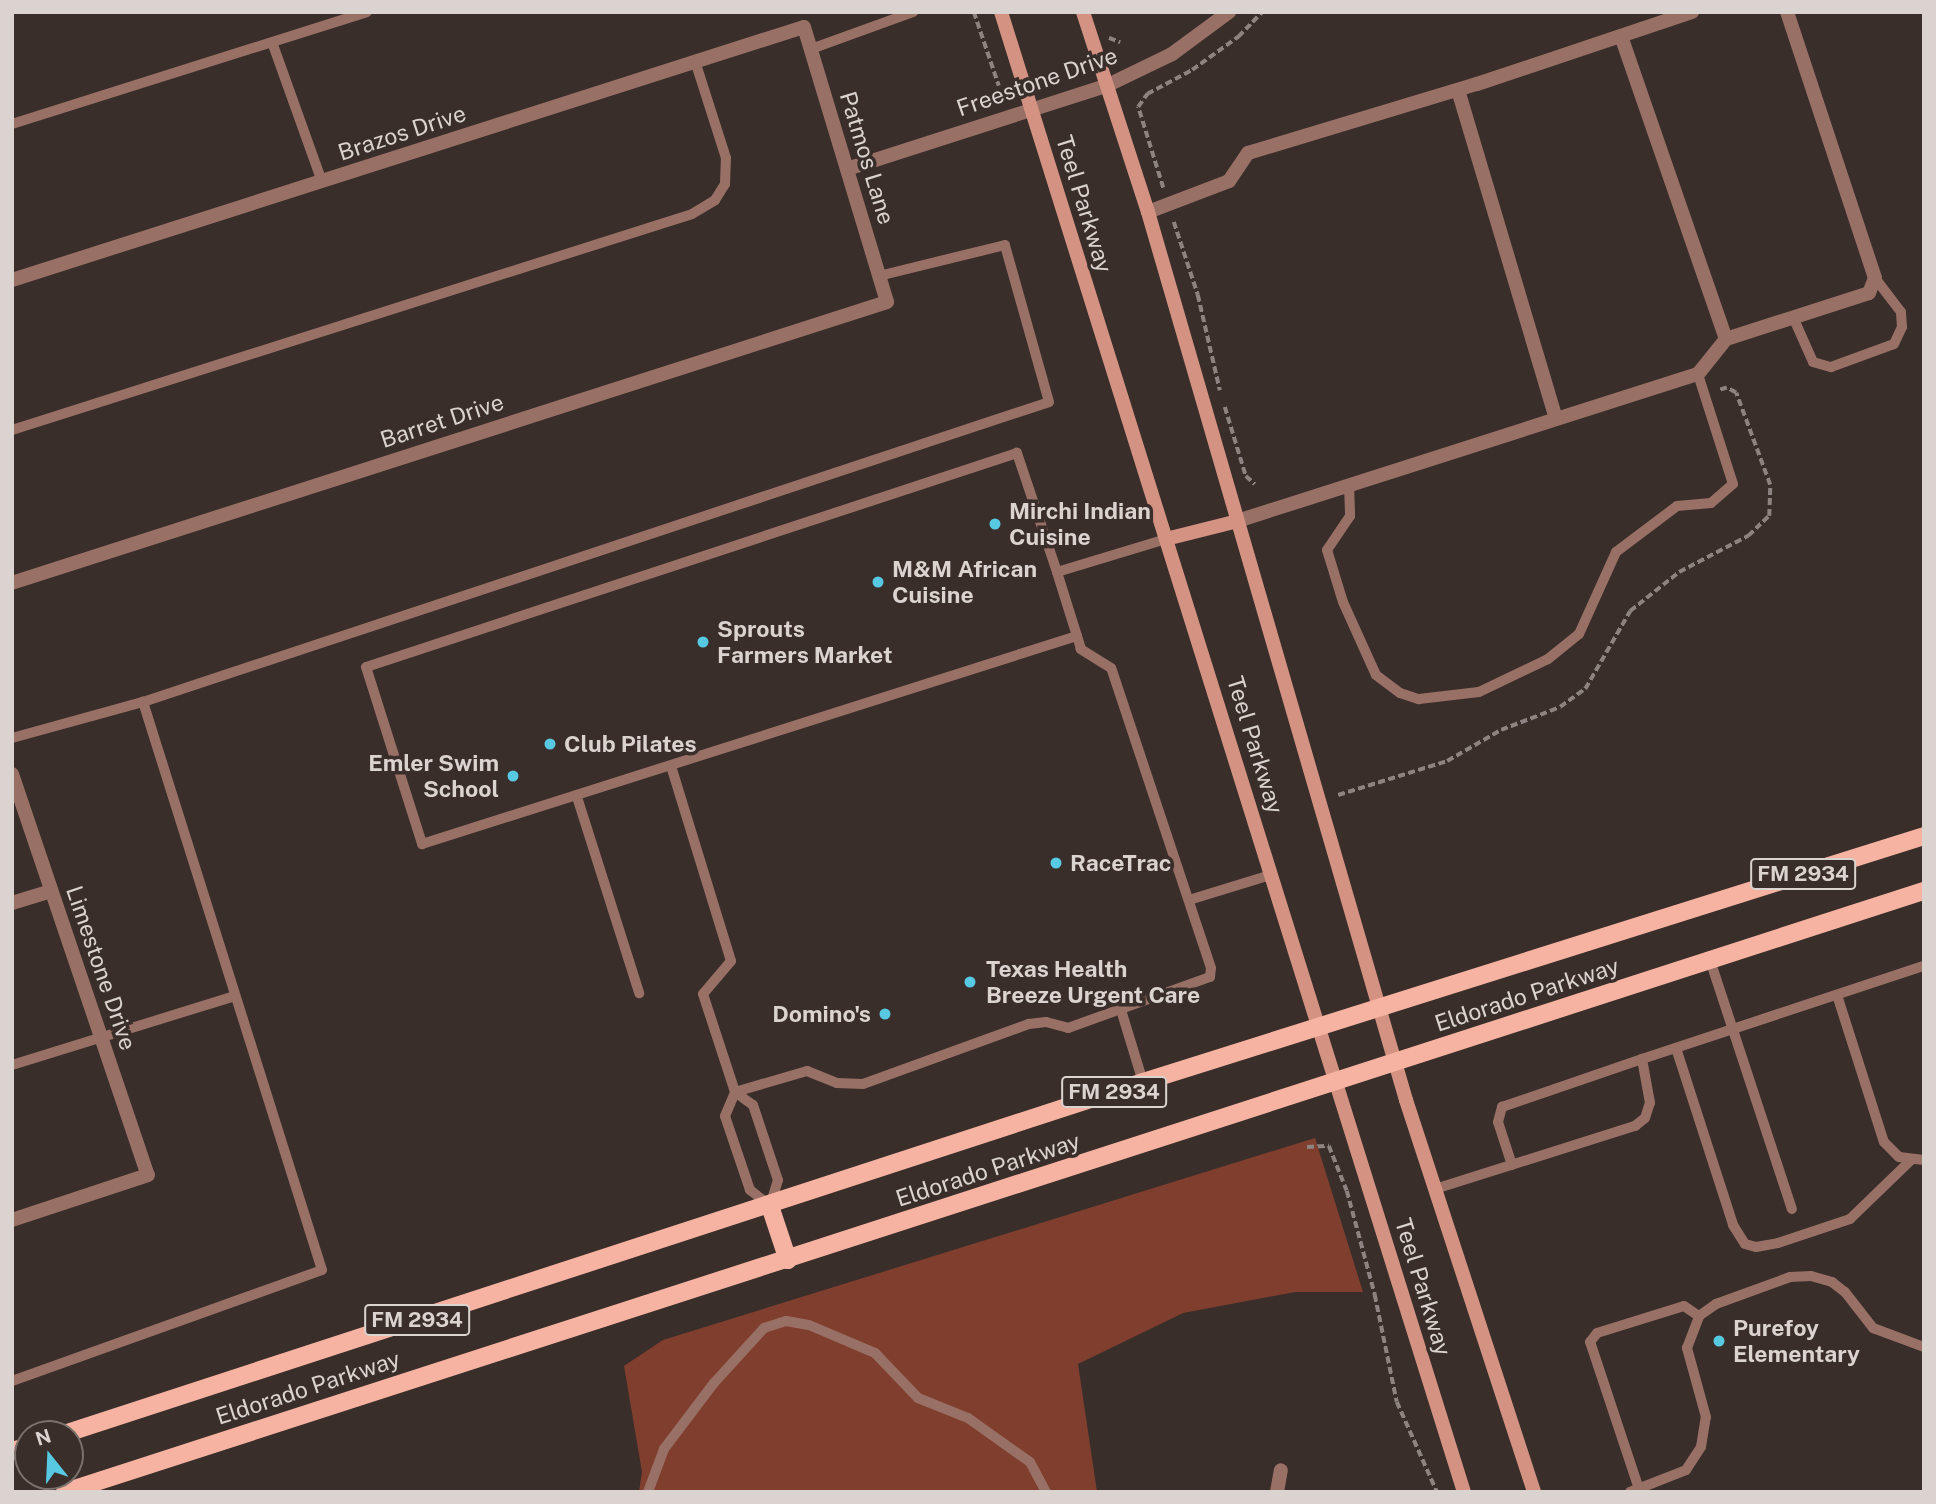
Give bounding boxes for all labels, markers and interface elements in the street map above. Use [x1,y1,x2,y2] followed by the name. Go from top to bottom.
[953,42,1121,122] street label: Freestone Drive
[834,88,900,228] street label: Patmos Lane
[335,99,469,167] street label: Brazos Drive
[1050,132,1118,276] street label: Teel Parkway
[377,388,507,454] street label: Barret Drive
[1009,497,1151,551] place label: Mirchi Indian Cuisine
[987,516,1003,532] marker: Mirchi Indian Cuisine
[892,555,1037,609] place label: M&M African Cuisine
[870,574,886,590] marker: M&M African Cuisine
[717,615,893,669] place label: Sprouts Farmers Market
[695,634,711,650] marker: Sprouts Farmers Market
[1221,673,1289,817] street label: Teel Parkway
[564,730,697,758] place label: Club Pilates
[542,736,558,752] marker: Club Pilates
[368,749,499,803] place label: Emler Swim School
[505,768,521,784] marker: Emler Swim School
[1070,849,1171,877] place label: RaceTrac
[1048,855,1064,871] marker: RaceTrac
[1749,856,1857,892] road number: FM 2934
[60,882,142,1054] street label: Limestone Drive
[1431,952,1623,1038] street label: Eldorado Parkway
[986,955,1200,1009] place label: Texas Health Breeze Urgent Care
[960,972,980,992] marker: Texas Health Breeze Urgent Care
[772,1000,871,1028] place label: Domino's
[877,1006,893,1022] marker: Domino's
[1060,1074,1168,1110] road number: FM 2934
[892,1127,1084,1213] street label: Eldorado Parkway
[1389,1215,1457,1359] street label: Teel Parkway
[363,1302,471,1338] road number: FM 2934
[1733,1314,1860,1368] place label: Purefoy Elementary
[1711,1333,1727,1349] marker: Purefoy Elementary
[212,1345,404,1431] street label: Eldorado Parkway
[14,1420,84,1490] north arrow
[33,1424,54,1450] text: N

